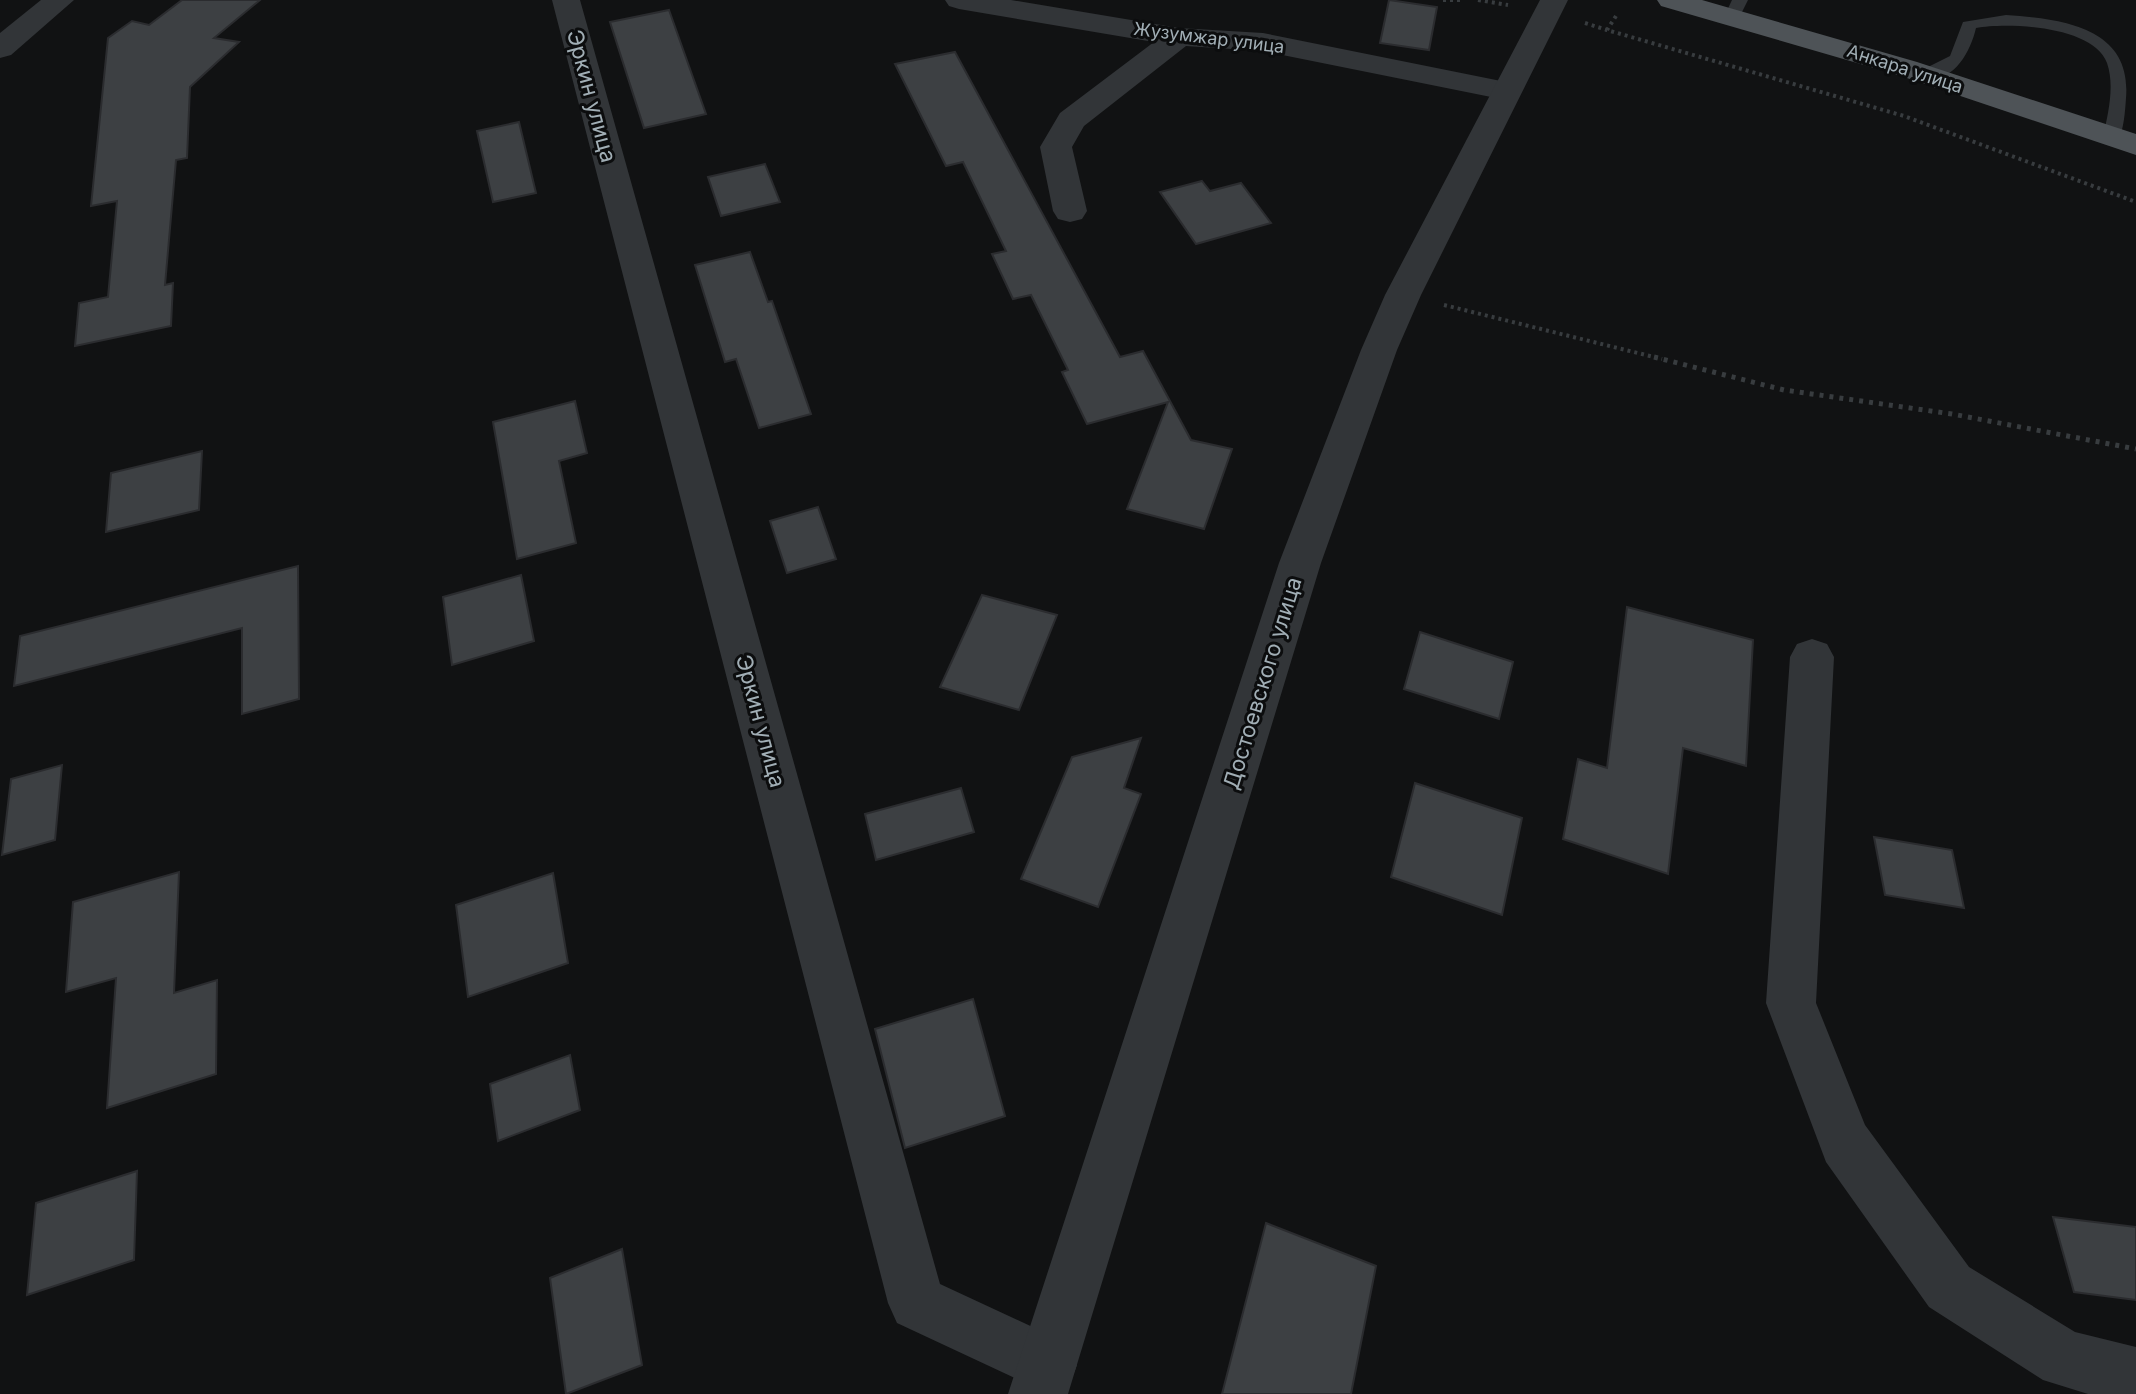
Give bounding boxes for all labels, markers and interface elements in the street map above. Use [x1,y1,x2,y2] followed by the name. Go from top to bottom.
[1133,18,1286,57] street label: Жузумжар улица
[562,27,622,165] street label: Эркин улица
[1845,40,1966,97] street label: Анкара улица
[1217,574,1307,792] street label: Достоевского улица
[731,652,791,790] street label: Эркин улица

